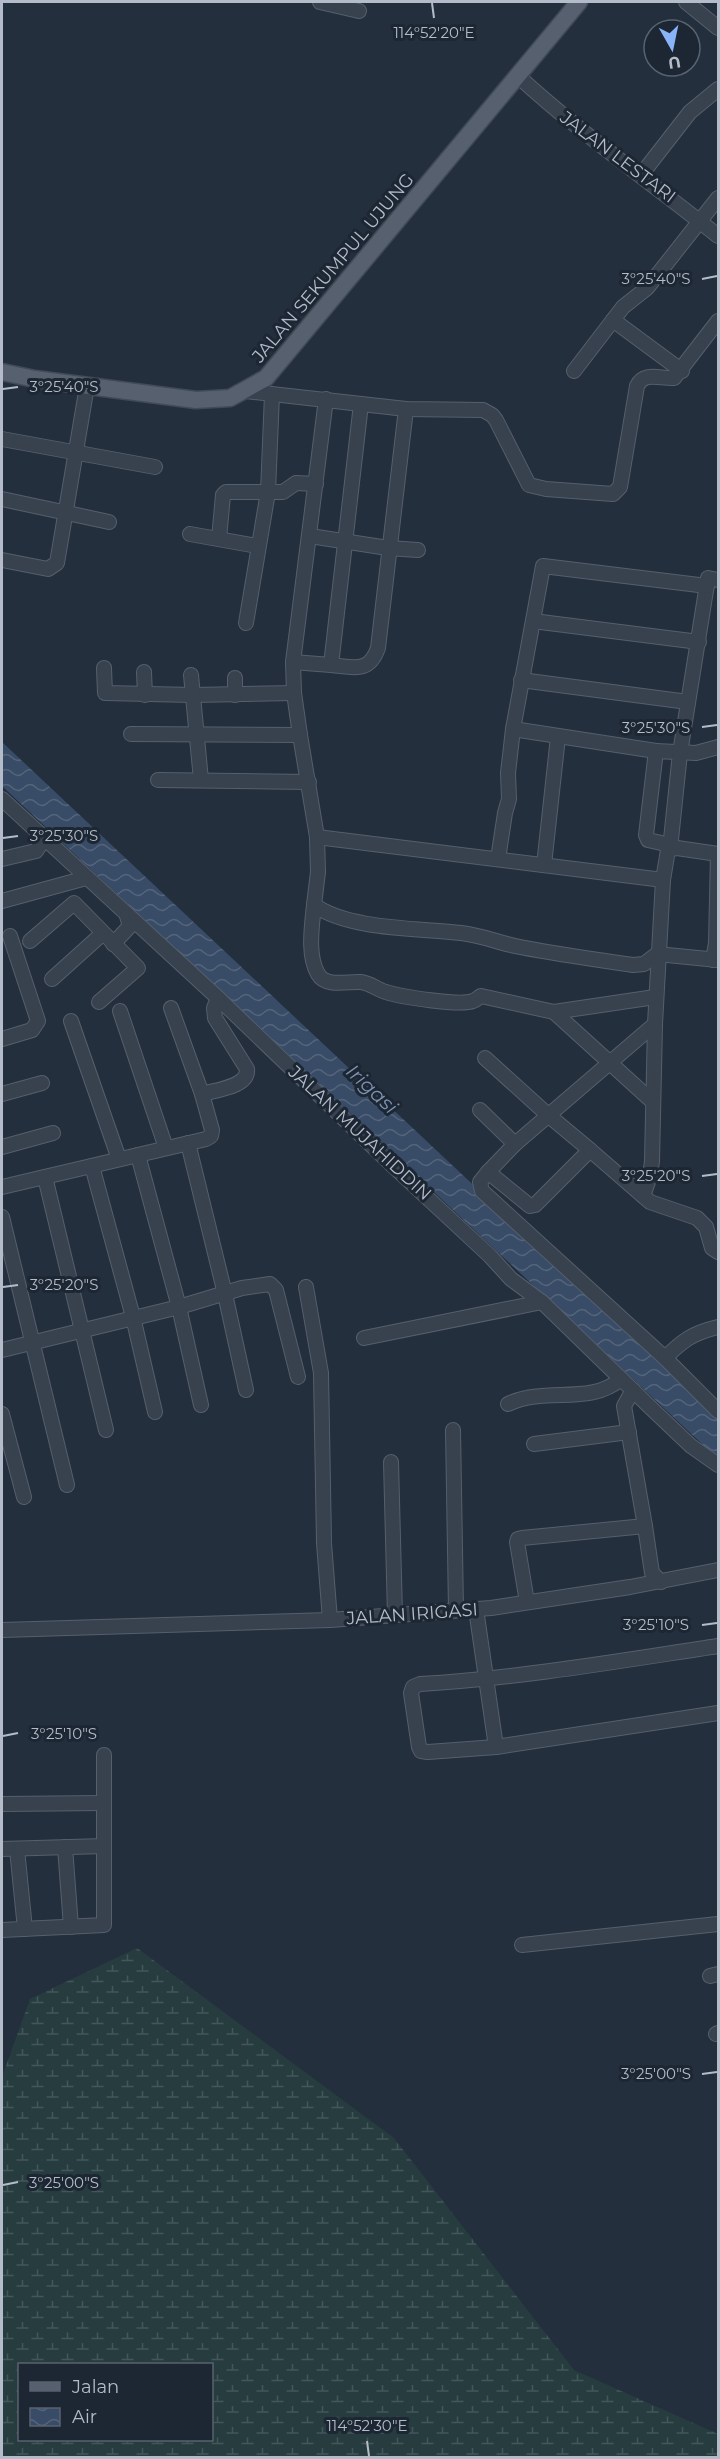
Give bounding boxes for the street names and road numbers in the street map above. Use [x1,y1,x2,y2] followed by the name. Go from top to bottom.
[555,106,680,208] street label: JALAN LESTARI
[247,169,419,368] street label: JALAN SEKUMPUL UJUNG
[283,1060,436,1205] street label: JALAN MUJAHIDDIN
[345,1598,478,1630] street label: JALAN IRIGASI

